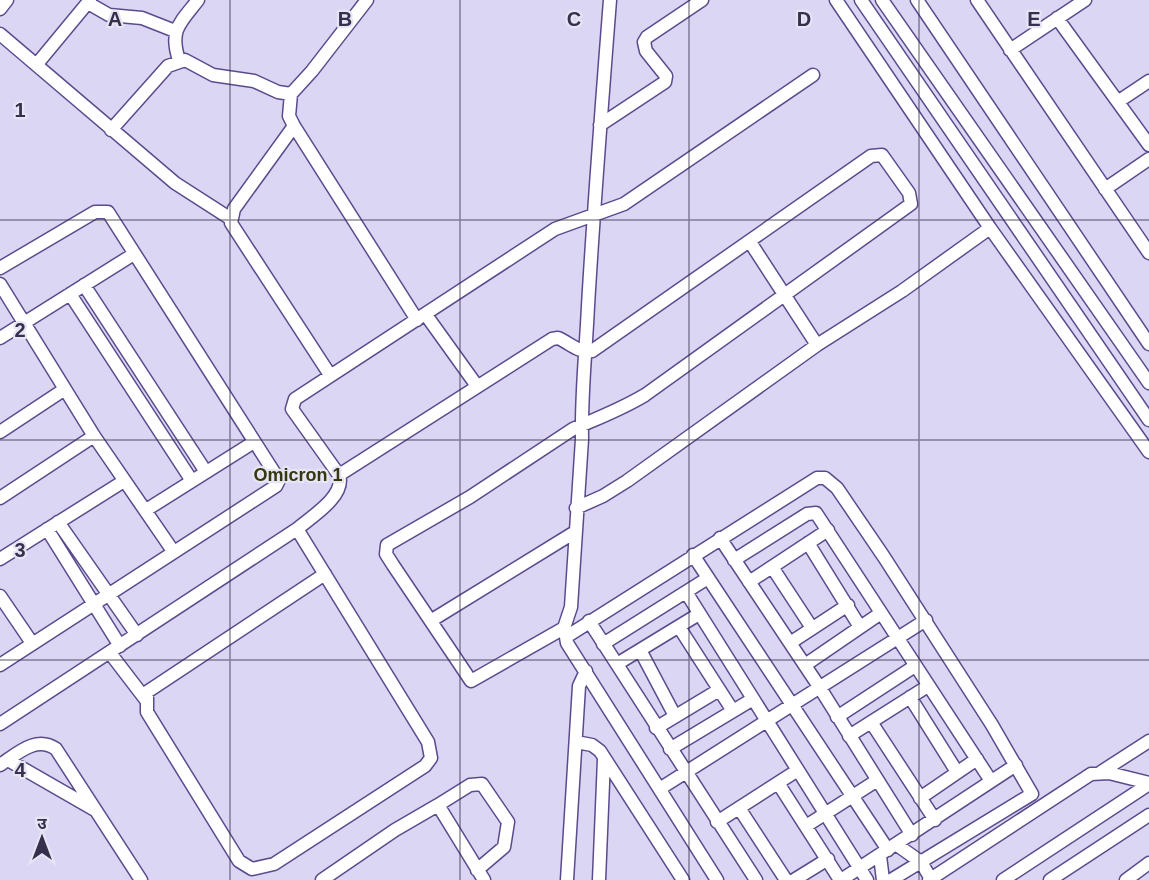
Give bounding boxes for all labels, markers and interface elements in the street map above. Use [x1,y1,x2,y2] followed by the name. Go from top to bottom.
[108,8,122,30] text: A
[338,8,352,30] text: B
[567,8,581,30] text: C
[797,8,811,30] text: D
[1027,8,1041,30] text: E
[14,99,26,121] text: 1
[14,319,26,341] text: 2
[253,465,343,485] district label: Omicron 1
[14,539,26,561] text: 3
[14,759,26,781] text: 4
[12,808,72,868] north arrow
[37,815,47,832] text: उ

